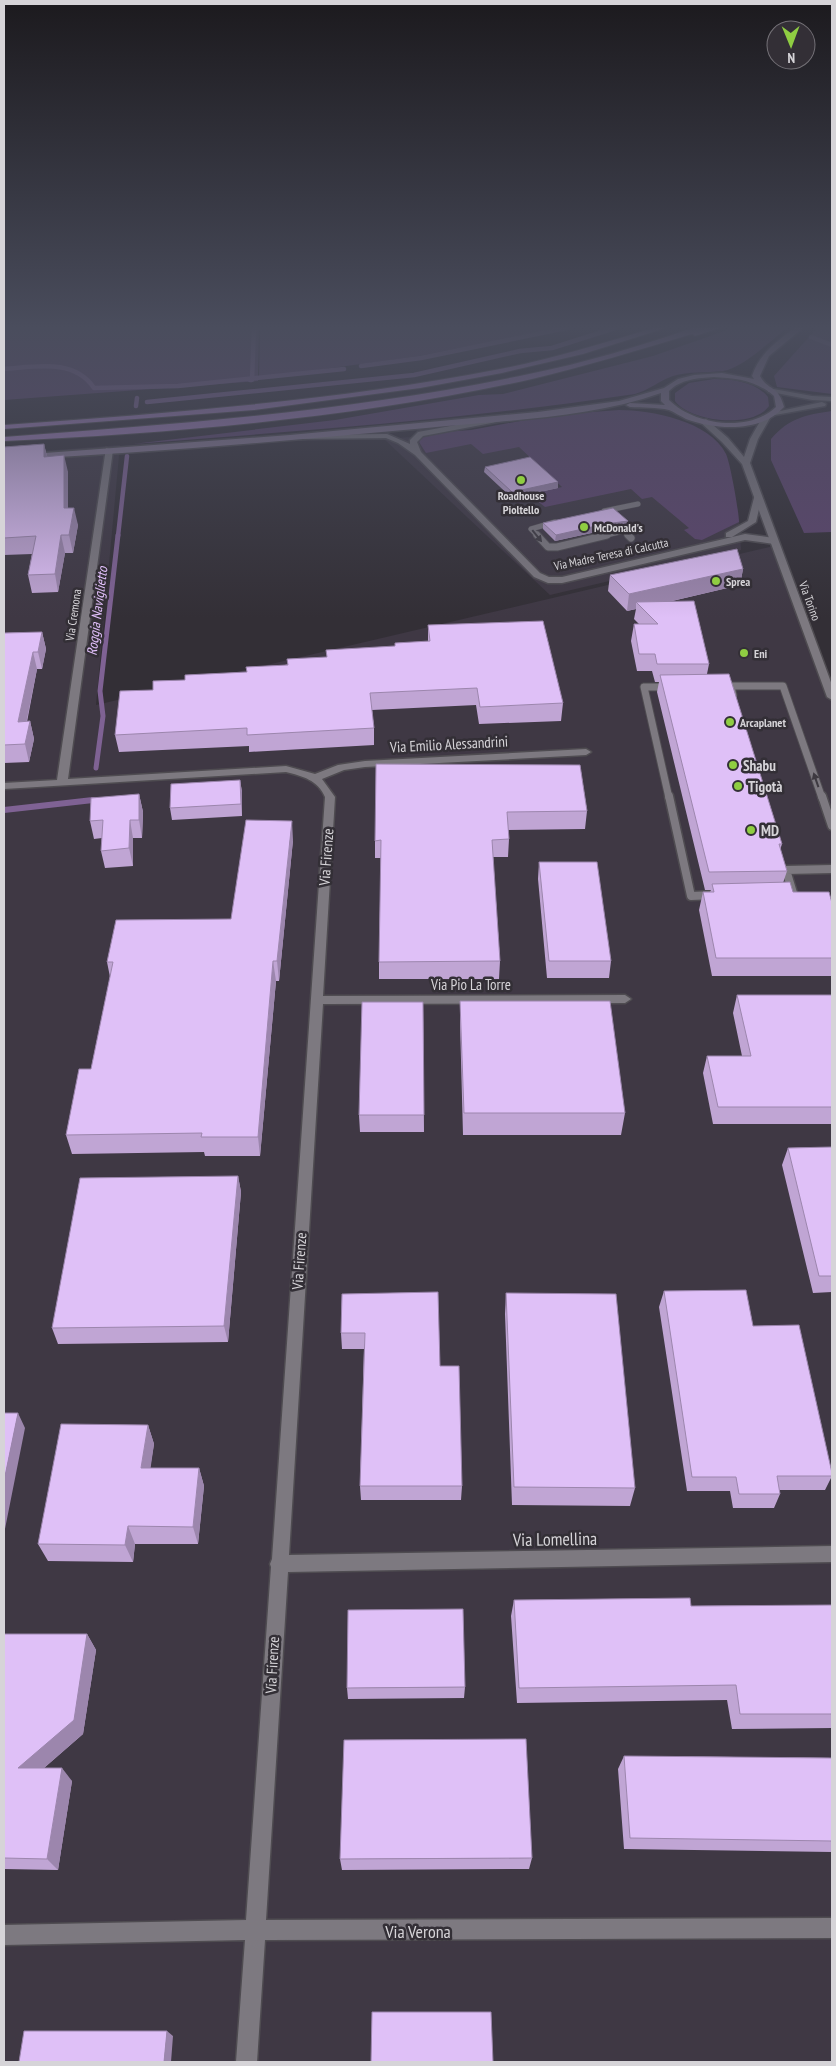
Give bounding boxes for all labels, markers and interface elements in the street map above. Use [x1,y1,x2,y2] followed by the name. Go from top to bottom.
[766,20,816,70] north arrow
[787,49,795,67] text: N
[515,474,527,486] marker: Roadhouse Pioltello
[498,488,544,517] place label: Roadhouse Pioltello
[594,520,643,535] place label: McDonald's
[578,521,590,533] marker: McDonald's
[531,529,542,542] one-way arrow
[551,535,670,574] street label: Via Madre Teresa di Calcutta
[83,565,111,656] water label: Roggia Naviglietto
[726,574,750,589] place label: Sprea
[710,575,722,587] marker: Sprea
[796,578,824,623] street label: Via Torino
[62,588,84,643] street label: Via Cremona
[754,646,768,661] place label: Eni
[738,647,750,659] marker: Eni
[739,715,786,730] place label: Arcaplanet
[724,716,736,728] marker: Arcaplanet
[389,731,508,757] street label: Via Emilio Alessandrini
[743,756,776,775] place label: Shabu
[727,759,739,771] marker: Shabu
[812,773,819,788] one-way arrow
[748,777,782,796] place label: Tigotà
[732,780,744,792] marker: Tigotà
[761,821,779,840] place label: MD
[745,824,757,836] marker: MD
[314,828,337,887] street label: Via Firenze
[430,975,511,994] street label: Via Pio La Torre
[287,1232,310,1291] street label: Via Firenze
[512,1527,597,1551] street label: Via Lomellina
[261,1636,283,1695] street label: Via Firenze
[384,1920,451,1943] street label: Via Verona

